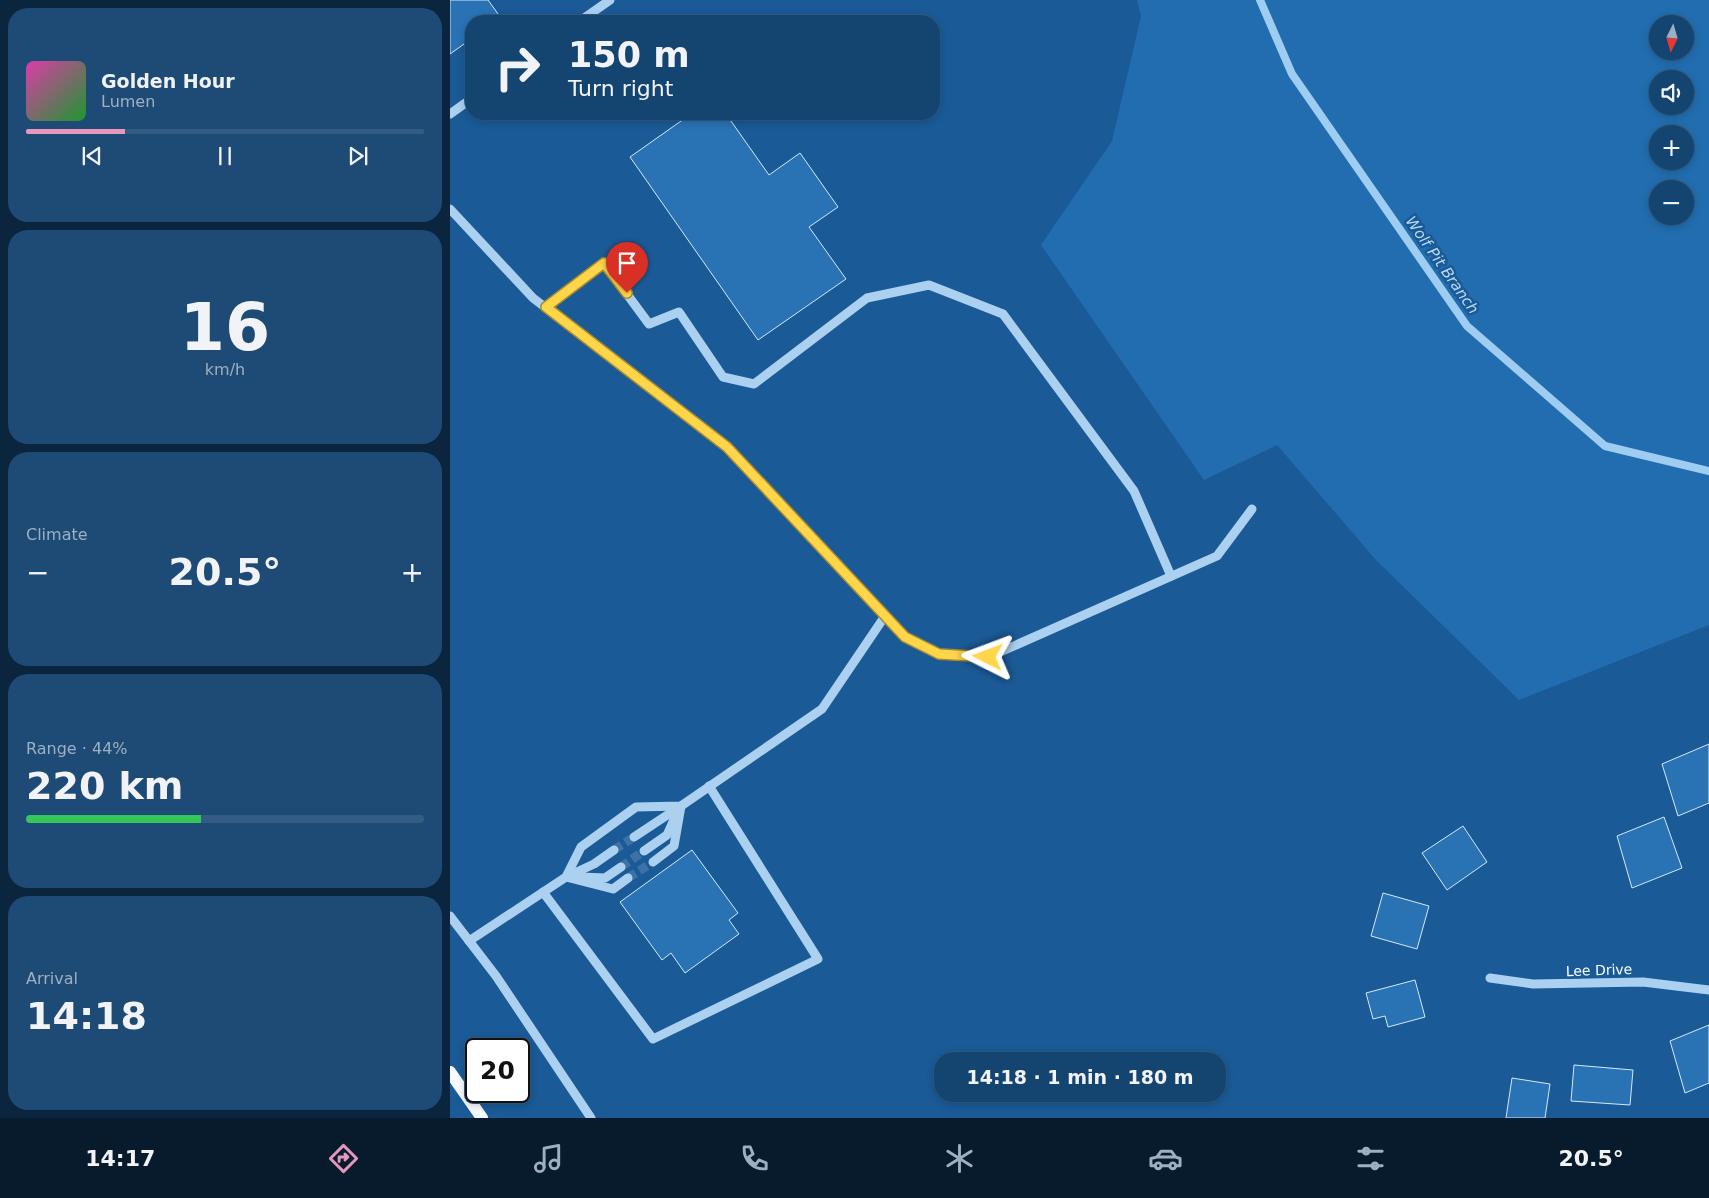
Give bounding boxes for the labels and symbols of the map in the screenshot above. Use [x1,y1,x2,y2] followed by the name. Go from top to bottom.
[1649,15,1694,60] north arrow
[1402,213,1482,317] water label: Wolf Pit Branch
[606,242,648,293] pin
[961,630,1013,682] position arrow
[1565,961,1633,979] street label: Lee Drive
[465,1038,530,1103] speed limit sign: 20

